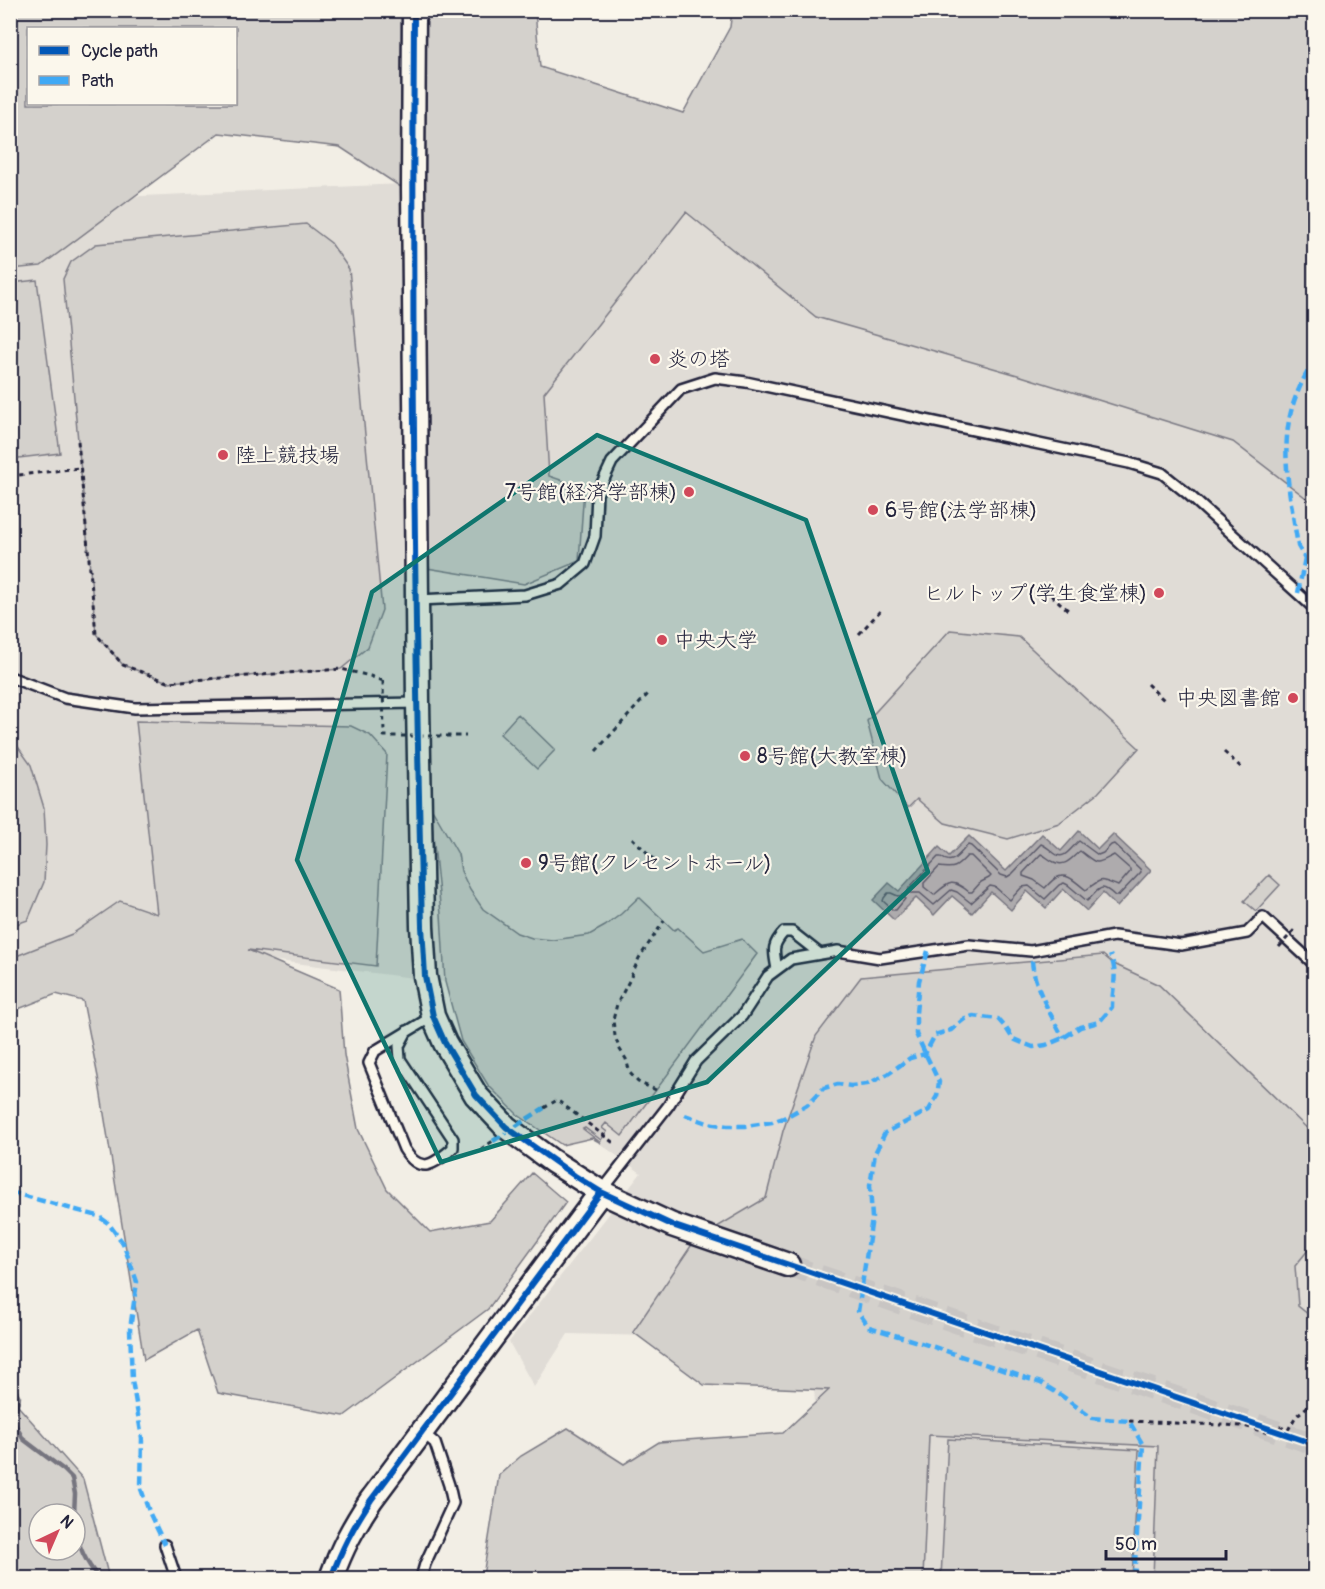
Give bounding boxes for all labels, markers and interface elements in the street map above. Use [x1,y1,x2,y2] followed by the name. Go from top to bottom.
[27,27,237,105] legend
[81,40,158,63] text: Cycle path
[81,70,114,93] text: Path
[667,346,730,373] place label: 炎の塔
[648,352,662,366] marker: 炎の塔
[235,442,340,469] place label: 陸上競技場
[216,448,230,462] marker: 陸上競技場
[505,479,677,506] place label: 7号館(経済学部棟)
[682,485,696,499] marker: 7号館(経済学部棟)
[885,497,1037,524] place label: 6号館(法学部棟)
[866,503,880,517] marker: 6号館(法学部棟)
[923,580,1147,607] place label: ヒルトップ(学生食堂棟)
[1152,586,1166,600] marker: ヒルトップ(学生食堂棟)
[674,627,758,654] place label: 中央大学
[655,633,669,647] marker: 中央大学
[1176,685,1281,712] place label: 中央図書館
[1286,691,1300,705] marker: 中央図書館
[757,743,908,770] place label: 8号館(大教室棟)
[738,749,752,763] marker: 8号館(大教室棟)
[538,850,772,877] place label: 9号館(クレセントホール)
[519,856,533,870] marker: 9号館(クレセントホール)
[27,1502,87,1562] north arrow
[56,1511,78,1533] text: N
[1106,1523,1226,1561] scale bar
[1115,1533,1157,1556] text: 50 m

